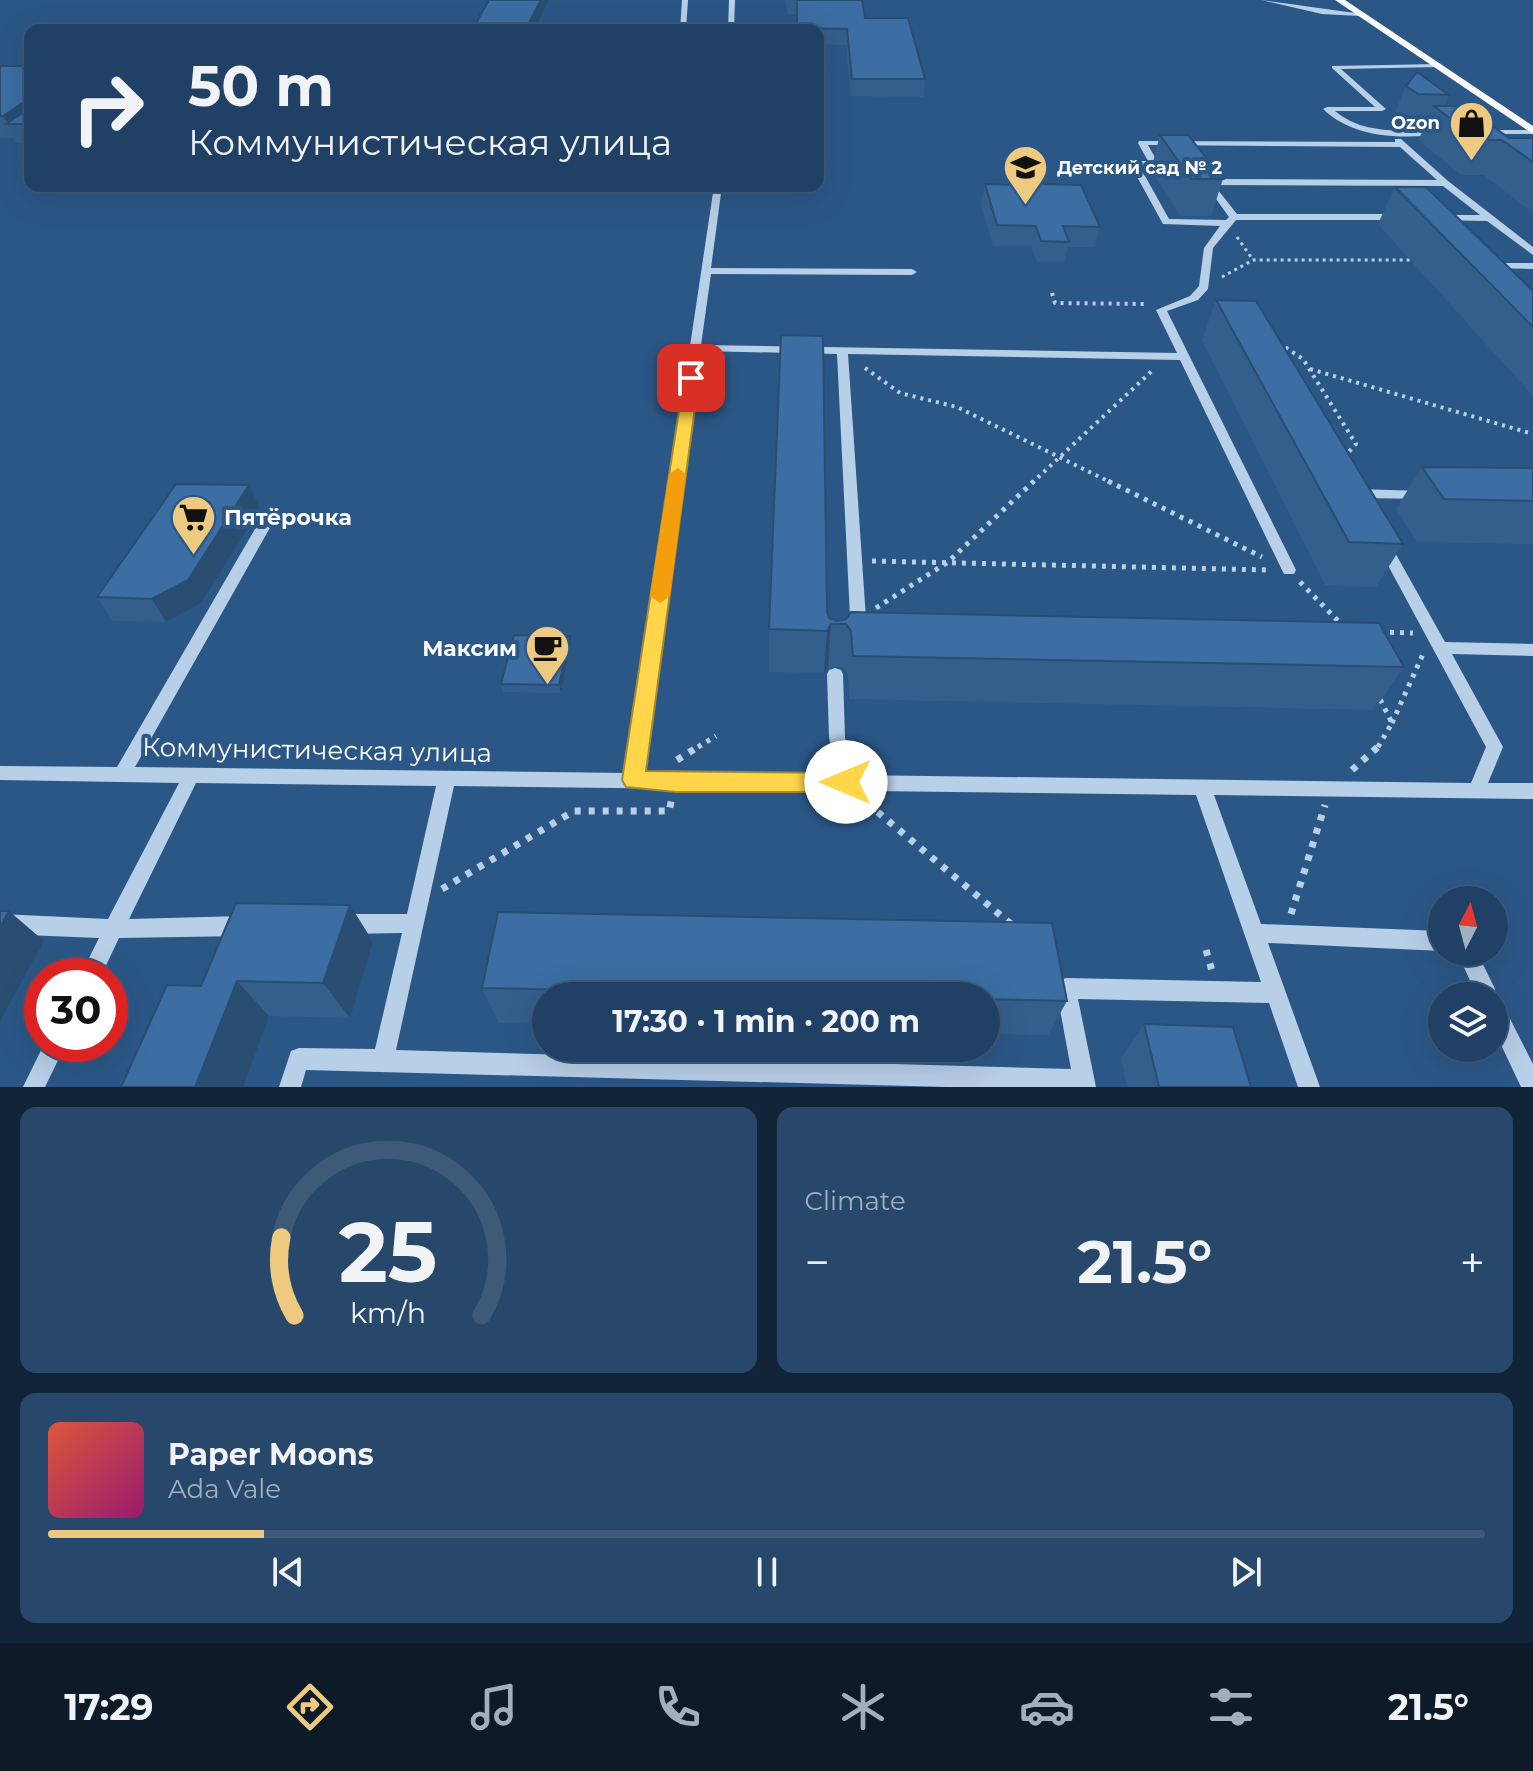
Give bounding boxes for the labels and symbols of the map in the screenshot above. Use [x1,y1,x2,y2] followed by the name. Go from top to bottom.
[1447,99,1495,162] shop icon: Ozon
[1391,112,1440,134] place label: Ozon
[1002,144,1050,207] school or university icon: Детский сад № 2
[1057,157,1222,179] place label: Детский сад № 2
[657,344,725,412] pin
[169,493,217,556] supermarket icon: Пятёрочка
[224,504,352,531] place label: Пятёрочка
[524,624,572,687] cafe icon: Максим
[422,635,517,662] place label: Максим
[142,731,492,769] street label: Коммунистическая улица
[804,740,888,824] position arrow
[1428,886,1508,966] north arrow
[24,958,128,1062] speed limit sign: 30

